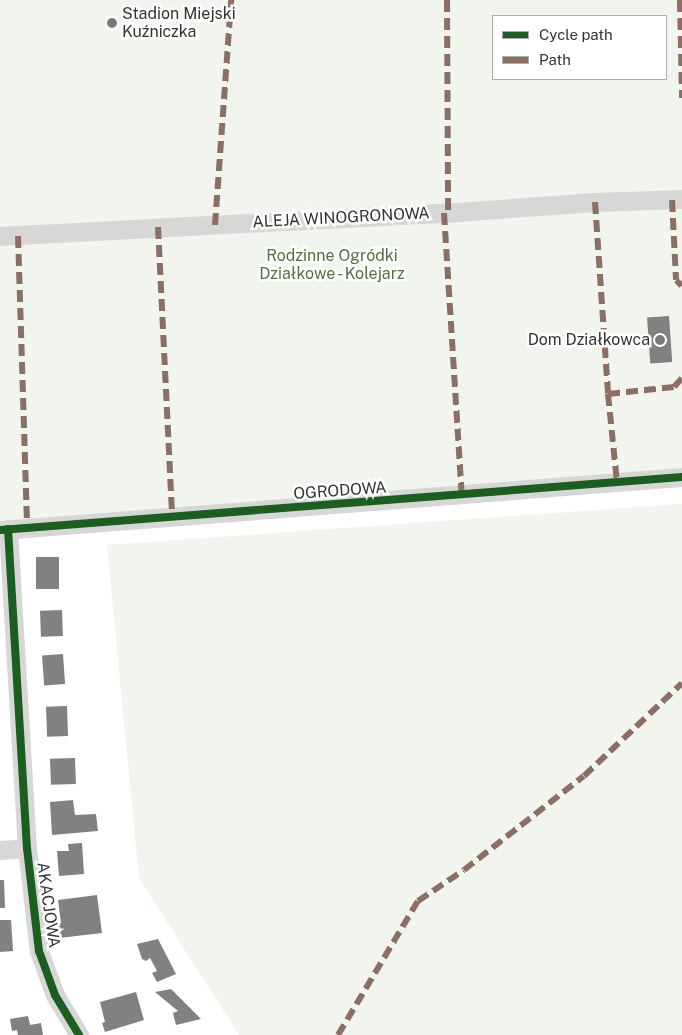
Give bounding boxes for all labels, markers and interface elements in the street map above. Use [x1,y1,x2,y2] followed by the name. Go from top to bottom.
[122,4,236,42] place label: Stadion Miejski Kuźniczka
[492,15,667,80] legend
[106,17,118,29] marker: Stadion Miejski Kuźniczka
[539,26,613,43] text: Cycle path
[539,51,571,68] text: Path
[252,204,430,232] street label: ALEJA WINOGRONOWA
[257,246,407,284] park label: Rodzinne Ogródki Działkowe - Kolejarz
[528,330,650,350] place label: Dom Działkowca
[654,334,666,346] marker: Dom Działkowca
[293,478,387,504] street label: OGRODOWA
[32,861,64,949] street label: AKACJOWA

